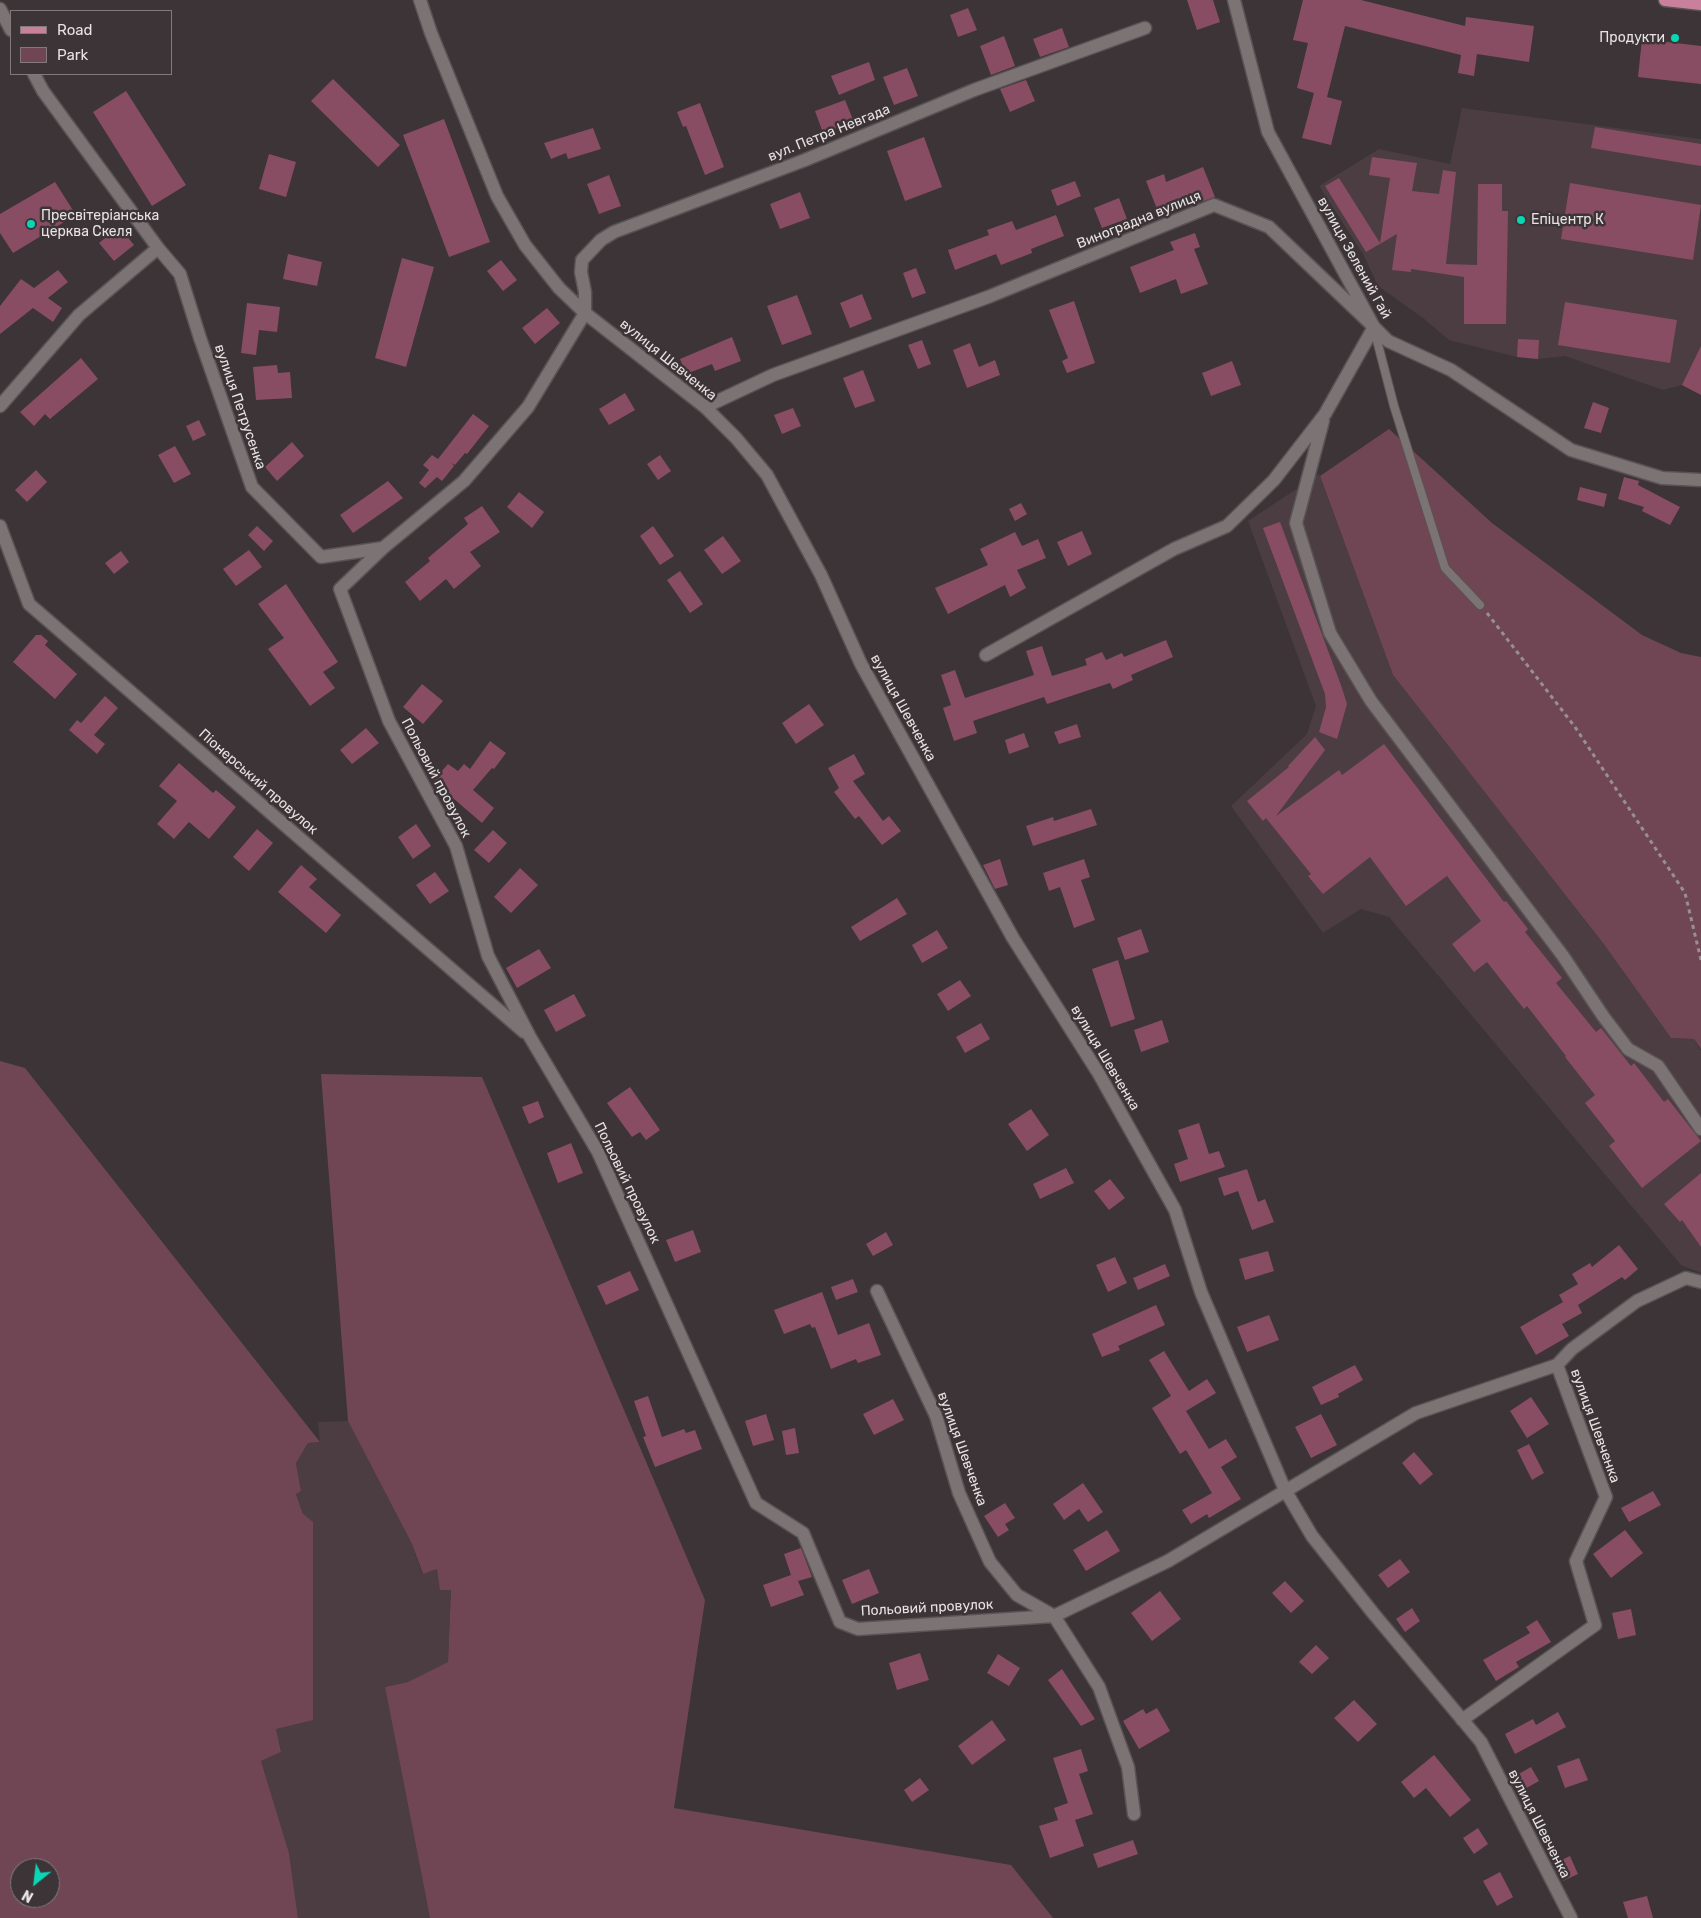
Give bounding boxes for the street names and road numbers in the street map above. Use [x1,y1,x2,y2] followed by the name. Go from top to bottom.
[765,101,893,165] street label: вул. Петра Невгада
[1074,187,1204,253] street label: Виноградна вулиця
[1314,194,1394,322] street label: вулиця Зелений Гай
[616,316,720,404] street label: вулиця Шевченка
[211,342,269,472] street label: вулиця Петрусенка
[867,652,939,764] street label: вулиця Шевченка
[397,715,475,841] street label: Польовий провулок
[195,726,321,838] street label: Піонерський провулок
[1067,1002,1143,1114] street label: вулиця Шевченка
[590,1120,664,1246] street label: Польовий провулок
[1567,1367,1623,1485] street label: вулиця Шевченка
[934,1390,990,1508] street label: вулиця Шевченка
[860,1596,994,1620] street label: Польовий провулок
[1504,1767,1574,1881] street label: вулиця Шевченка

